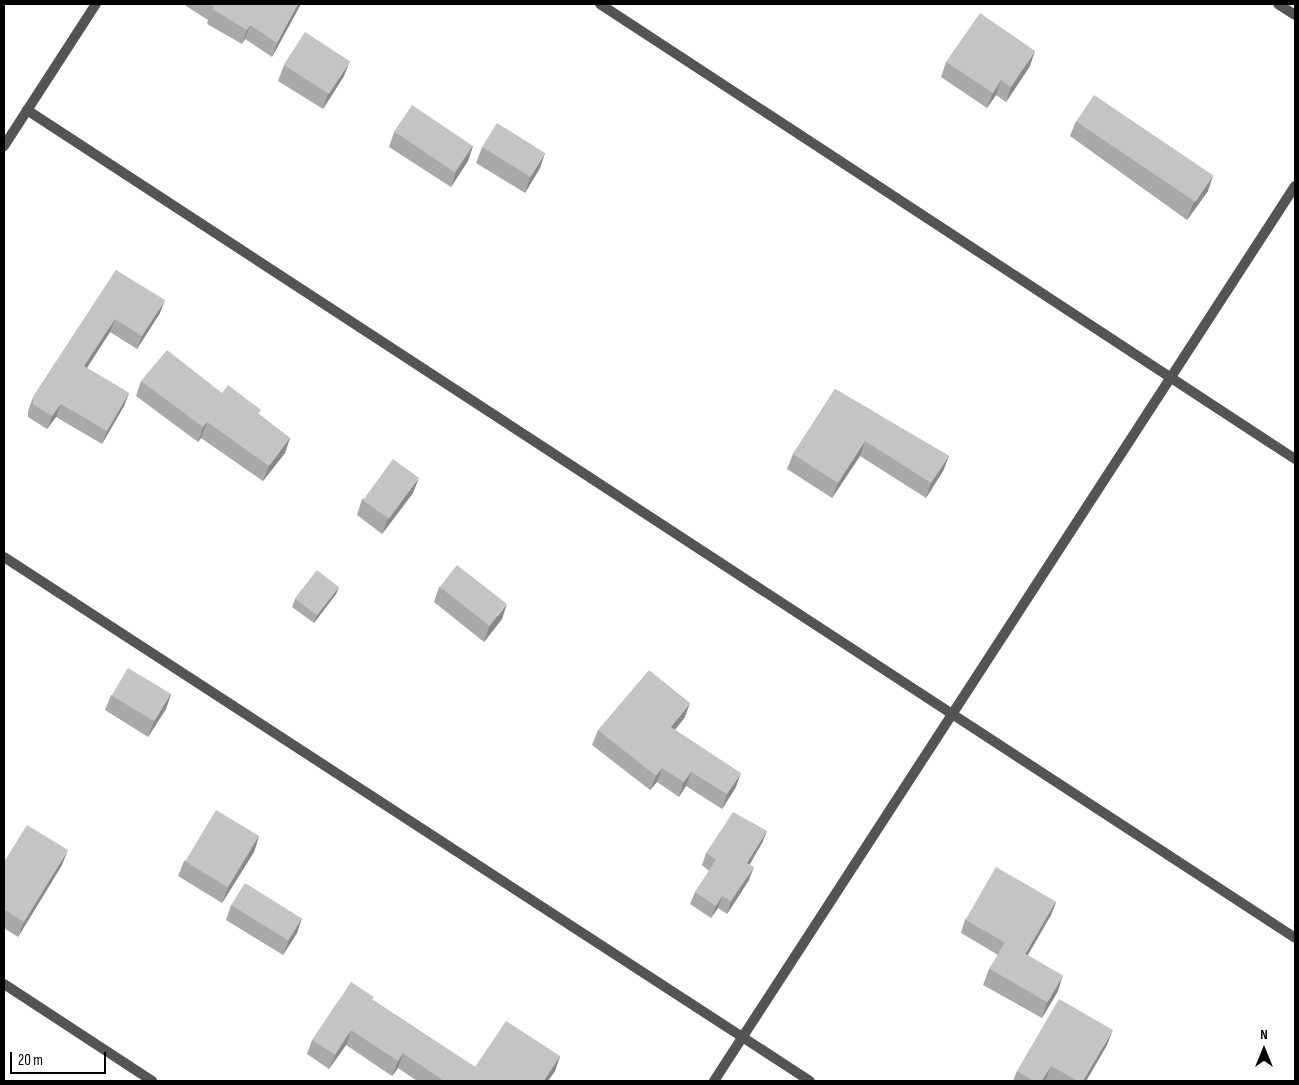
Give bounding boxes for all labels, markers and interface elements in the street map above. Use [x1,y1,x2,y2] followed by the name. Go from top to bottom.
[1239,1025,1289,1075] north arrow
[1260,1026,1268,1043] text: N
[12,1042,109,1074] scale bar
[18,1051,43,1070] text: 20 m

